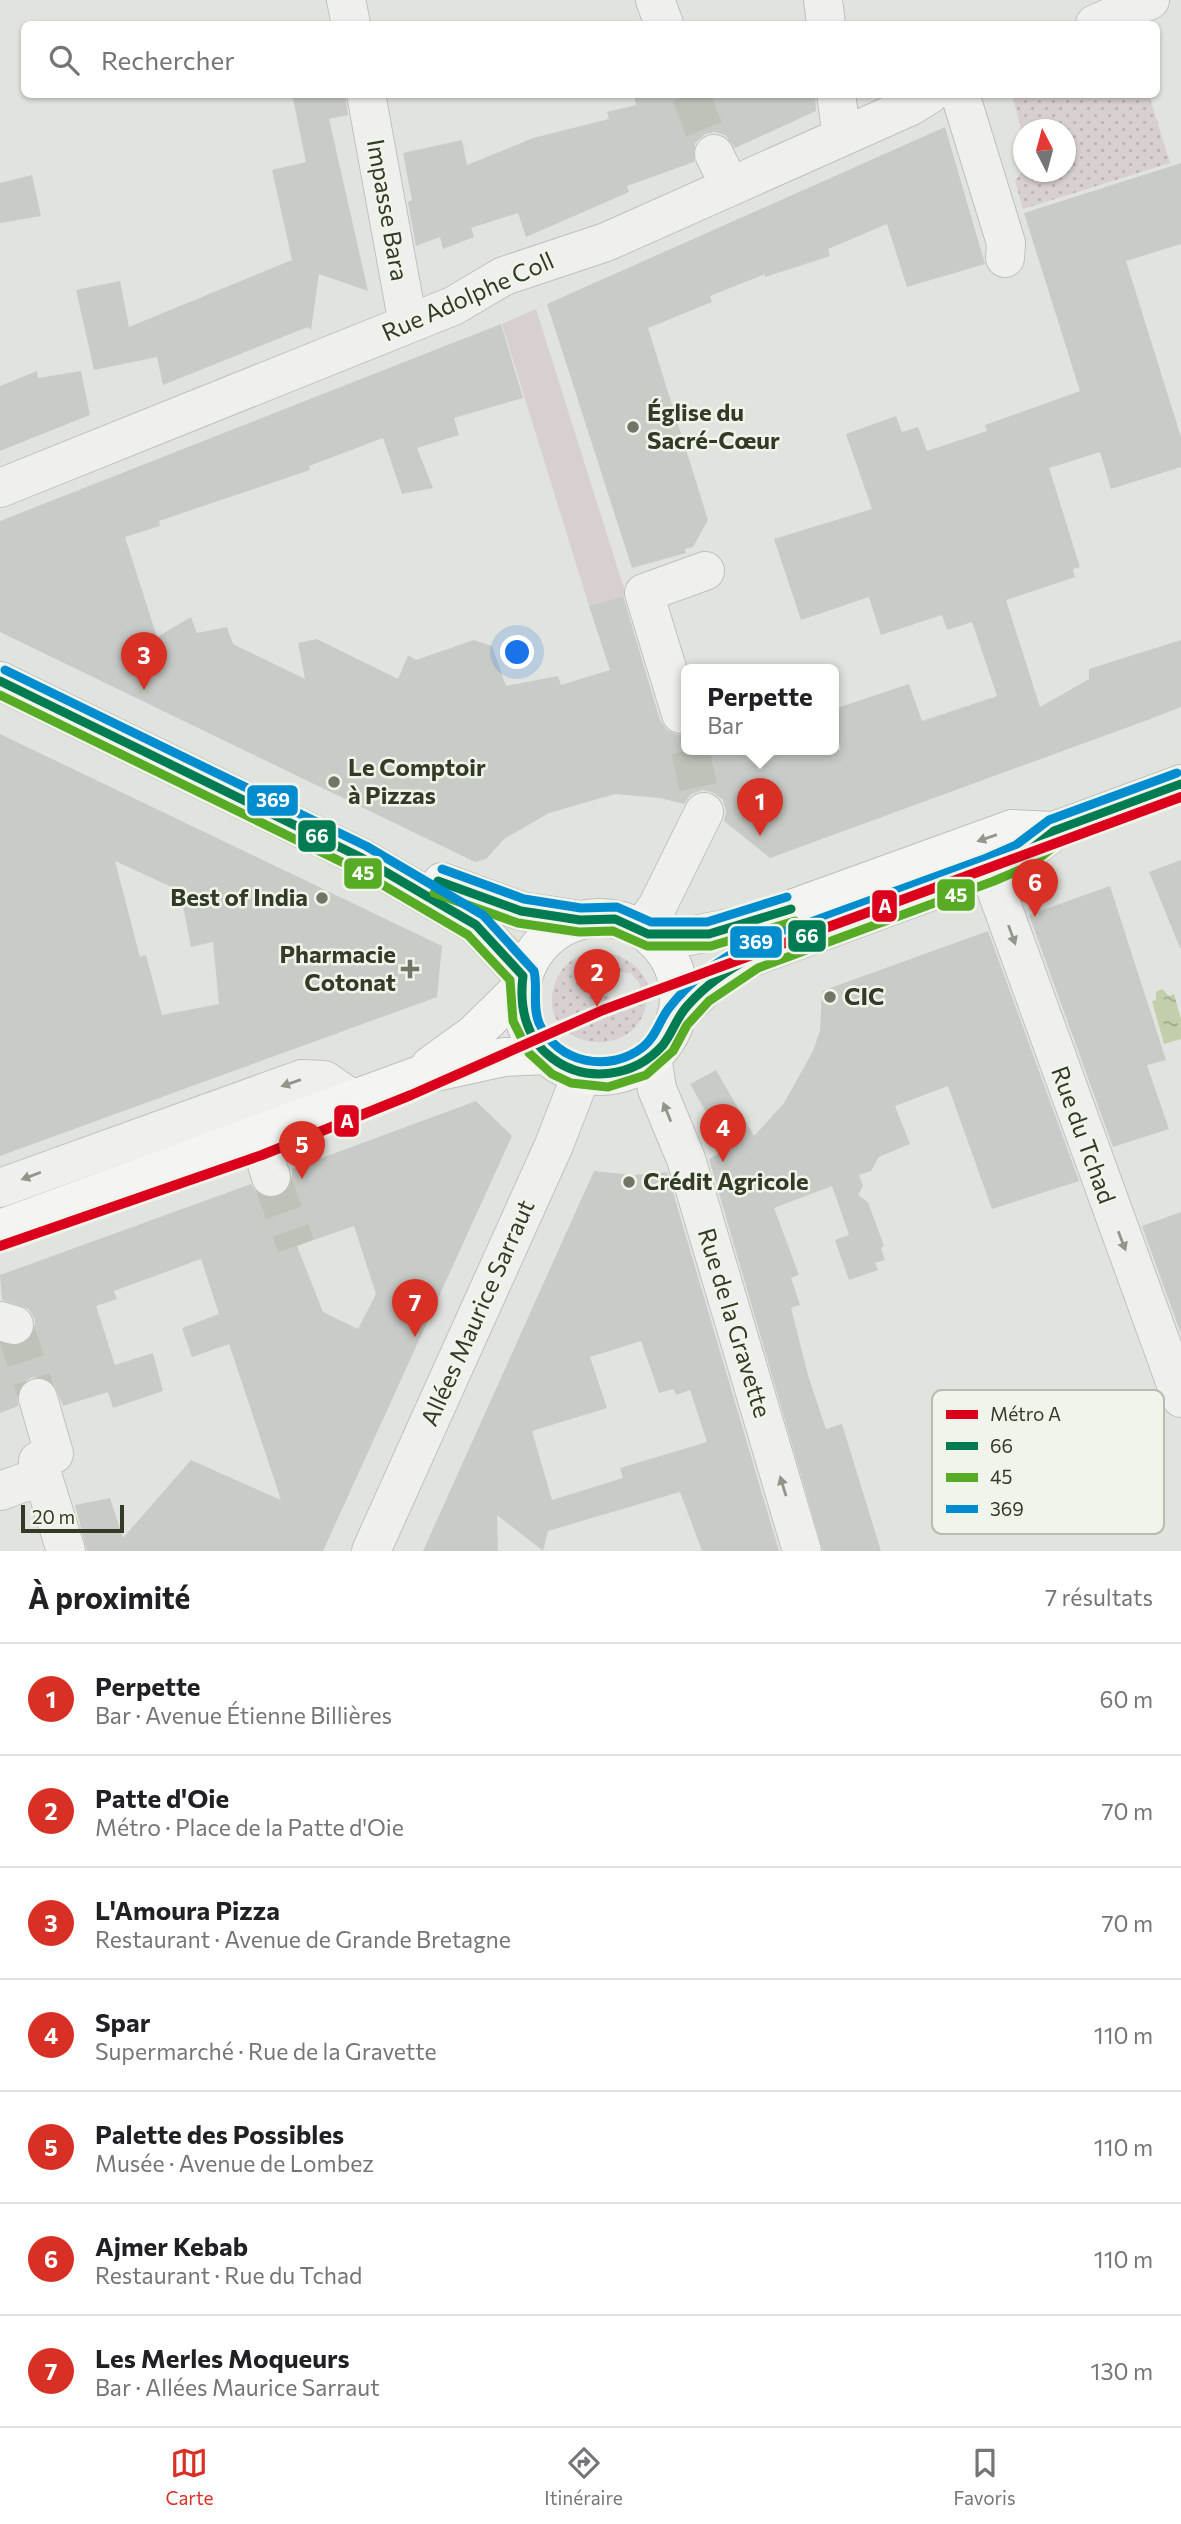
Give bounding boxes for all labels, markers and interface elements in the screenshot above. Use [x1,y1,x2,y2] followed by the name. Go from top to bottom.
[21,21,1160,98] search box
[45,41,83,79] icon: search
[101,44,235,75] text: Rechercher
[1013,119,1076,182] north arrow
[362,137,415,283] street label: Impasse Bara
[377,245,558,347] street label: Rue Adolphe Coll
[647,397,780,454] place label: Église du Sacré-Cœur
[625,419,641,435] marker: Église du Sacré-Cœur
[121,632,167,690] pin: 3
[500,635,534,669] your location
[681,664,839,755] popup
[707,680,813,711] text: Perpette
[707,711,743,739] text: Bar
[348,752,486,809] place label: Le Comptoir à Pizzas
[326,774,342,790] marker: Le Comptoir à Pizzas
[737,778,783,836] pin: 1
[246,784,299,817] line badge: 369
[256,788,290,811] text: 369
[297,819,337,853] line badge: 66
[305,824,329,847] text: 66
[976,833,997,844] one-way arrow
[343,857,383,890] line badge: 45
[1012,859,1058,917] pin: 6
[352,861,374,884] text: 45
[936,878,976,912] line badge: 45
[170,882,308,911] place label: Best of India
[945,883,967,906] text: 45
[871,889,898,923] line badge: A
[314,890,330,906] marker: Best of India
[878,894,892,917] text: A
[787,919,827,953] line badge: 66
[795,924,819,947] text: 66
[1007,924,1018,945] one-way arrow
[729,925,783,959] line badge: 369
[739,930,773,953] text: 369
[279,939,396,996] place label: Pharmacie Cotonat
[574,949,620,1007] pin: 2
[402,961,418,977] marker: Pharmacie Cotonat
[844,981,884,1010] place label: CIC
[822,989,838,1005] marker: CIC
[1046,1062,1123,1207] street label: Rue du Tchad
[280,1078,301,1089] one-way arrow
[661,1102,672,1123] one-way arrow
[333,1104,360,1138] line badge: A
[700,1104,746,1162] pin: 4
[340,1109,354,1132] text: A
[279,1121,325,1179] pin: 5
[643,1166,809,1195] place label: Crédit Agricole
[20,1171,41,1182] one-way arrow
[621,1174,637,1190] marker: Crédit Agricole
[414,1195,540,1430] street label: Allées Maurice Sarraut
[693,1224,778,1421] street label: Rue de la Gravette
[1117,1230,1128,1251] one-way arrow
[392,1279,438,1337] pin: 7
[932,1390,1164,1534] legend
[990,1402,1061,1425] text: Métro A
[990,1434,1013,1457] text: 66
[990,1465,1012,1488] text: 45
[777,1475,787,1496] one-way arrow
[990,1497,1024,1520] text: 369
[21,1502,124,1534] scale bar
[32,1505,75,1528] text: 20 m
[28,1578,190,1615] text: À proximité
[1045,1583,1153,1611] text: 7 résultats
[95,1670,200,1701] text: Perpette
[46,1685,56,1713] text: 1
[1100,1685,1153,1713] text: 60 m
[95,1701,392,1729] text: Bar · Avenue Étienne Billières
[95,1782,229,1813] text: Patte d'Oie
[44,1797,58,1825] text: 2
[1101,1797,1153,1825] text: 70 m
[95,1813,404,1841] text: Métro · Place de la Patte d'Oie
[95,1894,280,1925] text: L'Amoura Pizza
[44,1909,58,1937] text: 3
[1101,1909,1153,1937] text: 70 m
[95,1925,511,1953] text: Restaurant · Avenue de Grande Bretagne
[95,2006,150,2037] text: Spar
[44,2021,58,2049] text: 4
[1094,2021,1153,2049] text: 110 m
[95,2037,437,2065] text: Supermarché · Rue de la Gravette
[95,2118,344,2149] text: Palette des Possibles
[44,2133,58,2161] text: 5
[1094,2133,1153,2161] text: 110 m
[95,2149,374,2177] text: Musée · Avenue de Lombez
[95,2230,248,2261] text: Ajmer Kebab
[44,2245,58,2273] text: 6
[1094,2245,1153,2273] text: 110 m
[95,2261,362,2289] text: Restaurant · Rue du Tchad
[95,2342,350,2373] text: Les Merles Moqueurs
[45,2357,57,2385] text: 7
[1091,2357,1153,2385] text: 130 m
[95,2373,380,2401] text: Bar · Allées Maurice Sarraut
[165,2444,214,2509] tab: Carte
[544,2444,623,2509] tab: Itinéraire
[954,2444,1016,2509] tab: Favoris

